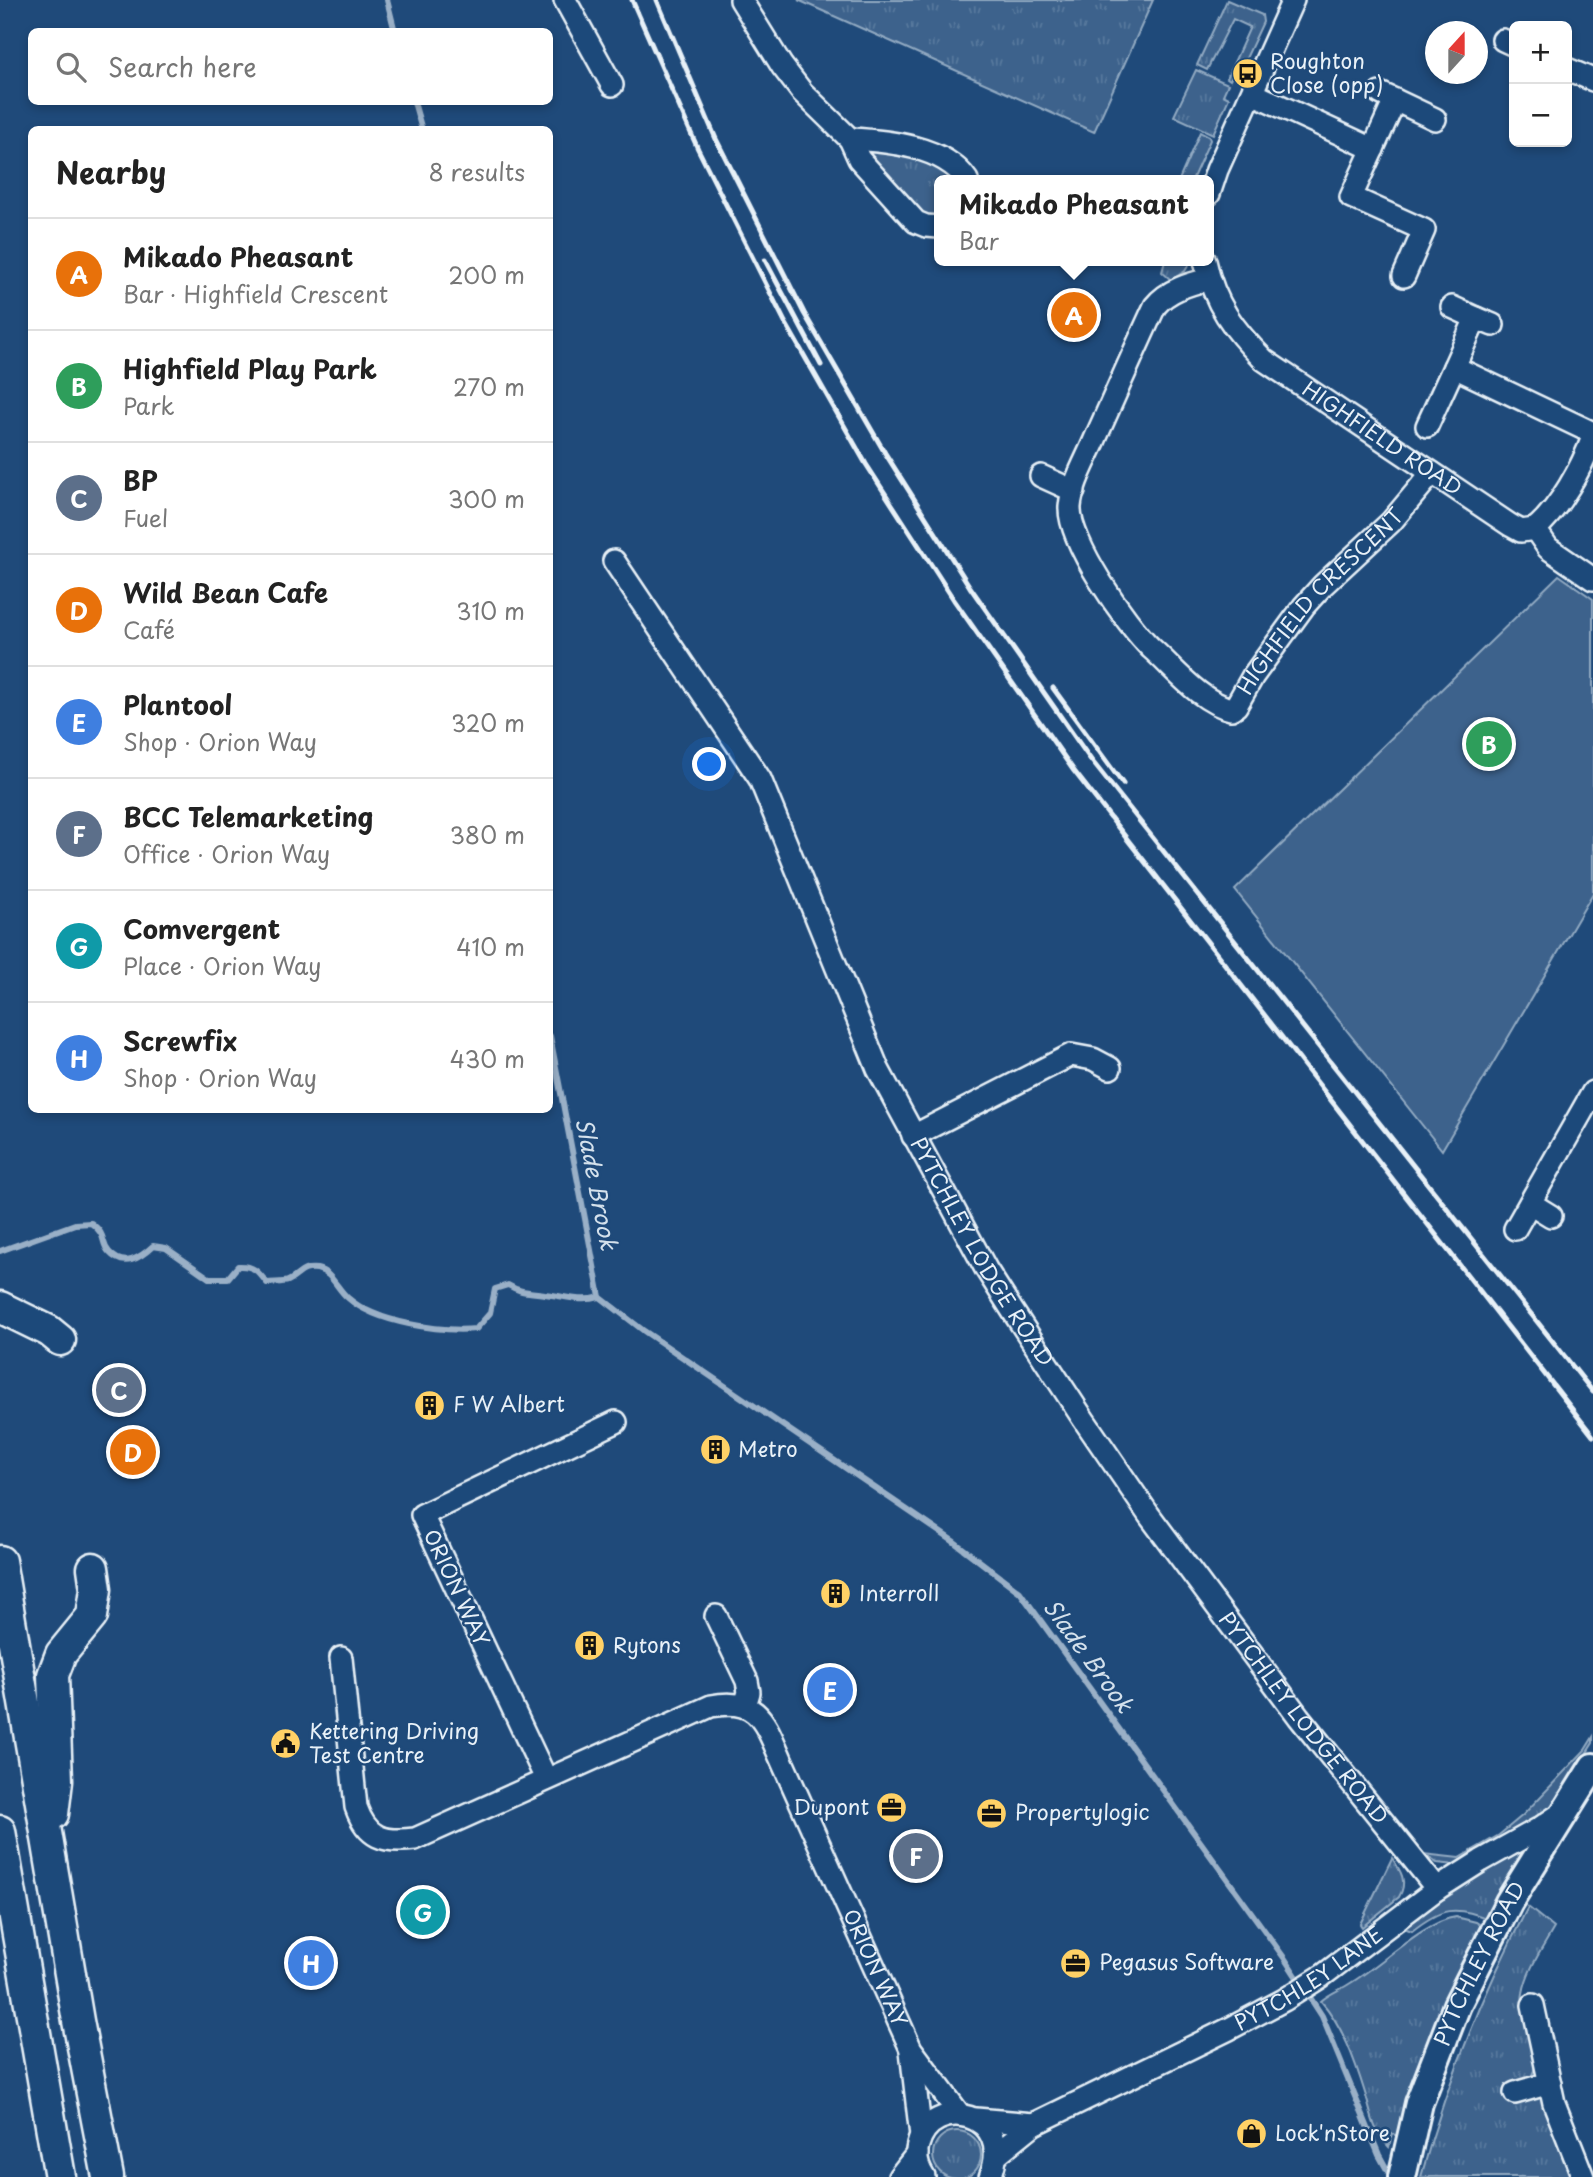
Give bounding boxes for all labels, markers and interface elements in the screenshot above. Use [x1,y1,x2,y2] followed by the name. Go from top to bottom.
[1425,21,1488,84] north arrow
[1509,21,1572,147] map controls
[1509,21,1572,84] button: +
[28,28,553,105] search box
[1270,44,1383,100] place label: Roughton Close (opp)
[108,47,257,86] text: Search here
[52,48,90,86] icon: search
[1230,57,1264,91] bus stop icon: Roughton Close (opp)
[1509,84,1572,147] button: −
[56,149,166,194] text: Nearby
[429,154,525,189] text: 8 results
[934,175,1214,266] popup
[959,184,1189,223] text: Mikado Pheasant
[959,223,999,258] text: Bar
[123,237,353,276] text: Mikado Pheasant
[70,257,88,292] text: A
[448,257,525,292] text: 200 m
[123,276,388,311] text: Bar · Highfield Crescent
[1051,289,1097,341] pin: A
[123,349,377,388] text: Highfield Play Park
[71,369,87,404] text: B
[453,369,525,404] text: 270 m
[1296,372,1469,503] street label: HIGHFIELD ROAD
[123,388,174,423] text: Park
[123,461,158,500] text: BP
[70,481,88,516] text: C
[448,481,525,516] text: 300 m
[123,500,168,535] text: Fuel
[1228,500,1411,700] street label: HIGHFIELD CRESCENT
[123,573,328,612] text: Wild Bean Cafe
[70,593,88,628] text: D
[456,593,525,628] text: 310 m
[123,612,175,647] text: Café
[123,685,232,724] text: Plantool
[72,705,86,740] text: E
[451,705,525,740] text: 320 m
[1466,718,1512,770] pin: B
[123,724,317,759] text: Shop · Orion Way
[692,747,726,781] your location
[123,797,373,836] text: BCC Telemarketing
[72,817,86,852] text: F
[450,817,525,852] text: 380 m
[123,836,330,871] text: Office · Orion Way
[123,909,280,948] text: Comvergent
[70,929,88,964] text: G
[456,929,525,964] text: 410 m
[123,948,322,983] text: Place · Orion Way
[123,1021,237,1060] text: Screwfix
[70,1041,88,1076] text: H
[450,1041,525,1076] text: 430 m
[123,1060,317,1095] text: Shop · Orion Way
[568,1115,628,1253] water label: Slade Brook
[904,1131,1063,1372] street label: PYTCHLEY LODGE ROAD
[96,1364,142,1416] pin: C
[453,1387,565,1419] place label: F W Albert
[413,1388,447,1422] building icon: F W Albert
[110,1426,156,1478] pin: D
[738,1432,798,1464] place label: Metro
[698,1433,732,1467] building icon: Metro
[417,1523,499,1652] street label: ORION WAY
[859,1576,939,1608] place label: Interroll
[819,1577,853,1611] building icon: Interroll
[1036,1591,1143,1720] water label: Slade Brook
[1212,1604,1397,1830] street label: PYTCHLEY LODGE ROAD
[613,1628,681,1660] place label: Rytons
[573,1629,607,1663] building icon: Rytons
[807,1664,853,1716] pin: E
[309,1714,479,1770] place label: Kettering Driving Test Centre
[269,1727,303,1761] public building icon: Kettering Driving Test Centre
[793,1790,869,1822] place label: Dupont
[875,1791,909,1825] office icon: Dupont
[1015,1795,1150,1827] place label: Propertylogic
[975,1796,1009,1830] office icon: Propertylogic
[893,1830,939,1882] pin: F
[1425,1874,1532,2050] street label: PYTCHLEY ROAD
[400,1886,446,1938] pin: G
[836,1903,917,2032] street label: ORION WAY
[1228,1917,1389,2037] street label: PYTCHLEY LANE
[288,1937,334,1989] pin: H
[1099,1945,1274,1977] place label: Pegasus Software
[1059,1946,1093,1980] office icon: Pegasus Software
[1275,2116,1390,2148] place label: Lock'nStore
[1235,2117,1269,2151] shop icon: Lock'nStore

